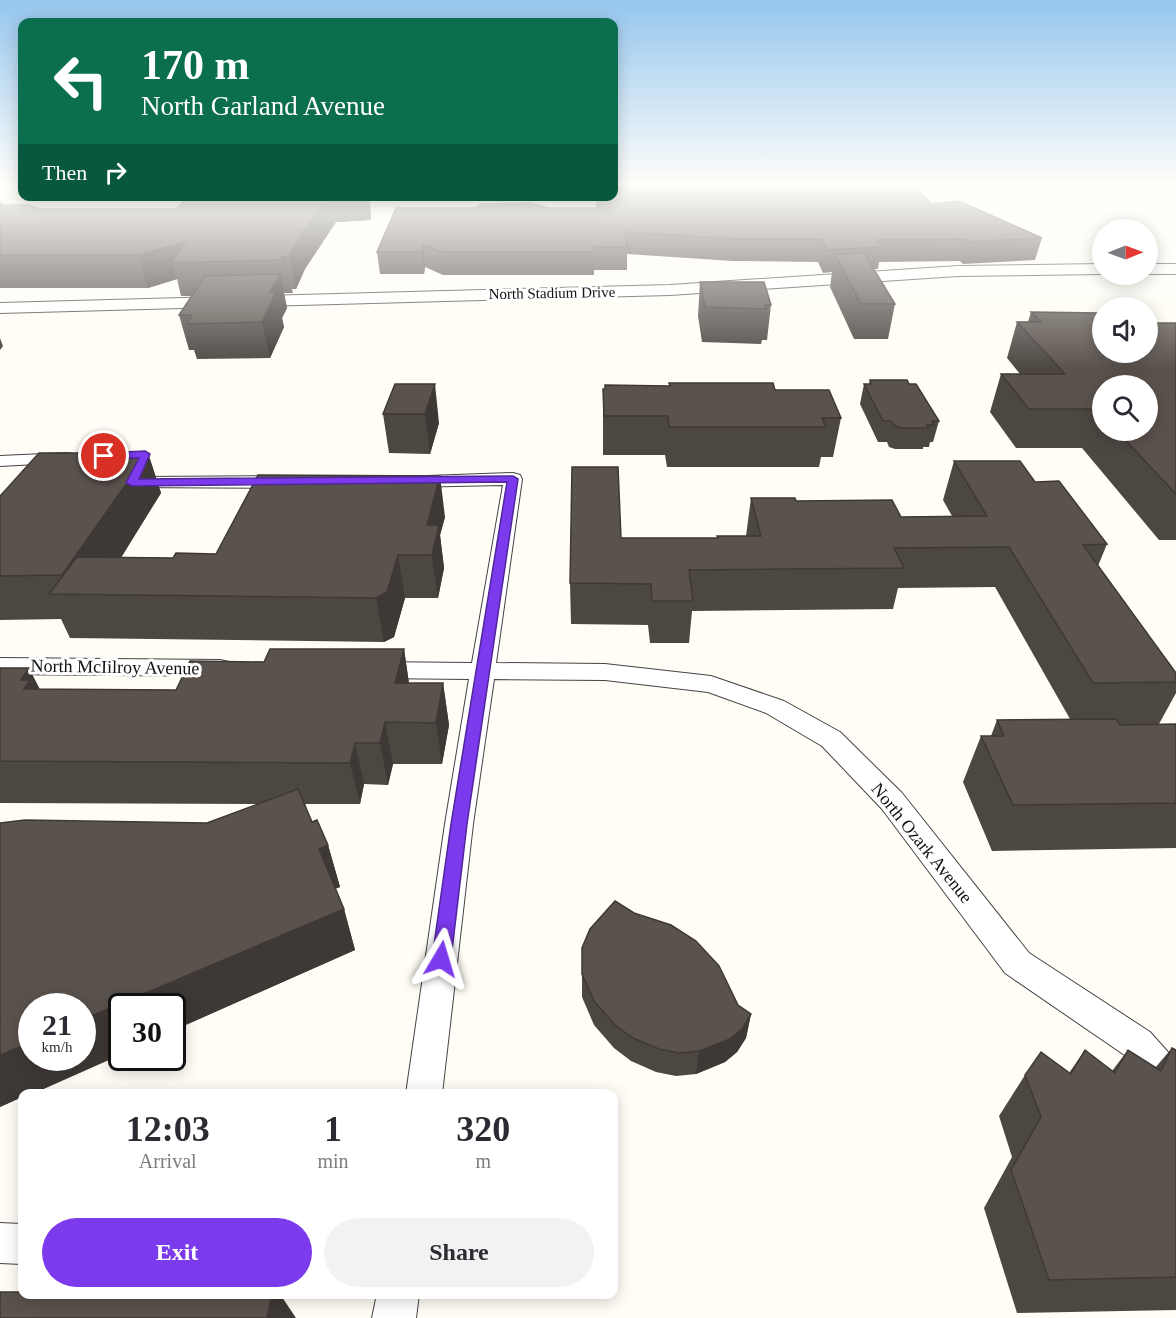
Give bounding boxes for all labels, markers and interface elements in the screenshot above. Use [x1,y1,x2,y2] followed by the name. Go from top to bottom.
[42,42,120,120] icon: left
[141,42,250,88] text: 170 m
[141,91,385,121] text: North Garland Avenue
[99,156,132,189] icon: right
[42,160,87,185] text: Then
[1092,219,1158,285] north arrow
[1092,219,1158,441] map controls
[489,284,616,302] street label: North Stadium Drive
[1092,297,1158,363] button: sound
[1092,375,1158,441] button: search
[78,430,129,481] pin
[87,439,120,472] icon: arrive
[31,656,199,678] street label: North McIilroy Avenue
[867,779,977,907] street label: North Ozark Avenue
[409,927,473,991] position arrow
[108,993,186,1071] speed limit sign: 30
[42,1008,72,1041] text: 21
[42,1039,72,1055] text: km/h
[126,1109,210,1149] text: 12:03
[324,1109,342,1149] text: 1
[456,1109,510,1149] text: 320
[139,1150,197,1172] text: Arrival
[317,1150,349,1172] text: min
[476,1150,491,1172] text: m
[42,1218,312,1287] button: Exit
[324,1218,594,1287] button: Share

